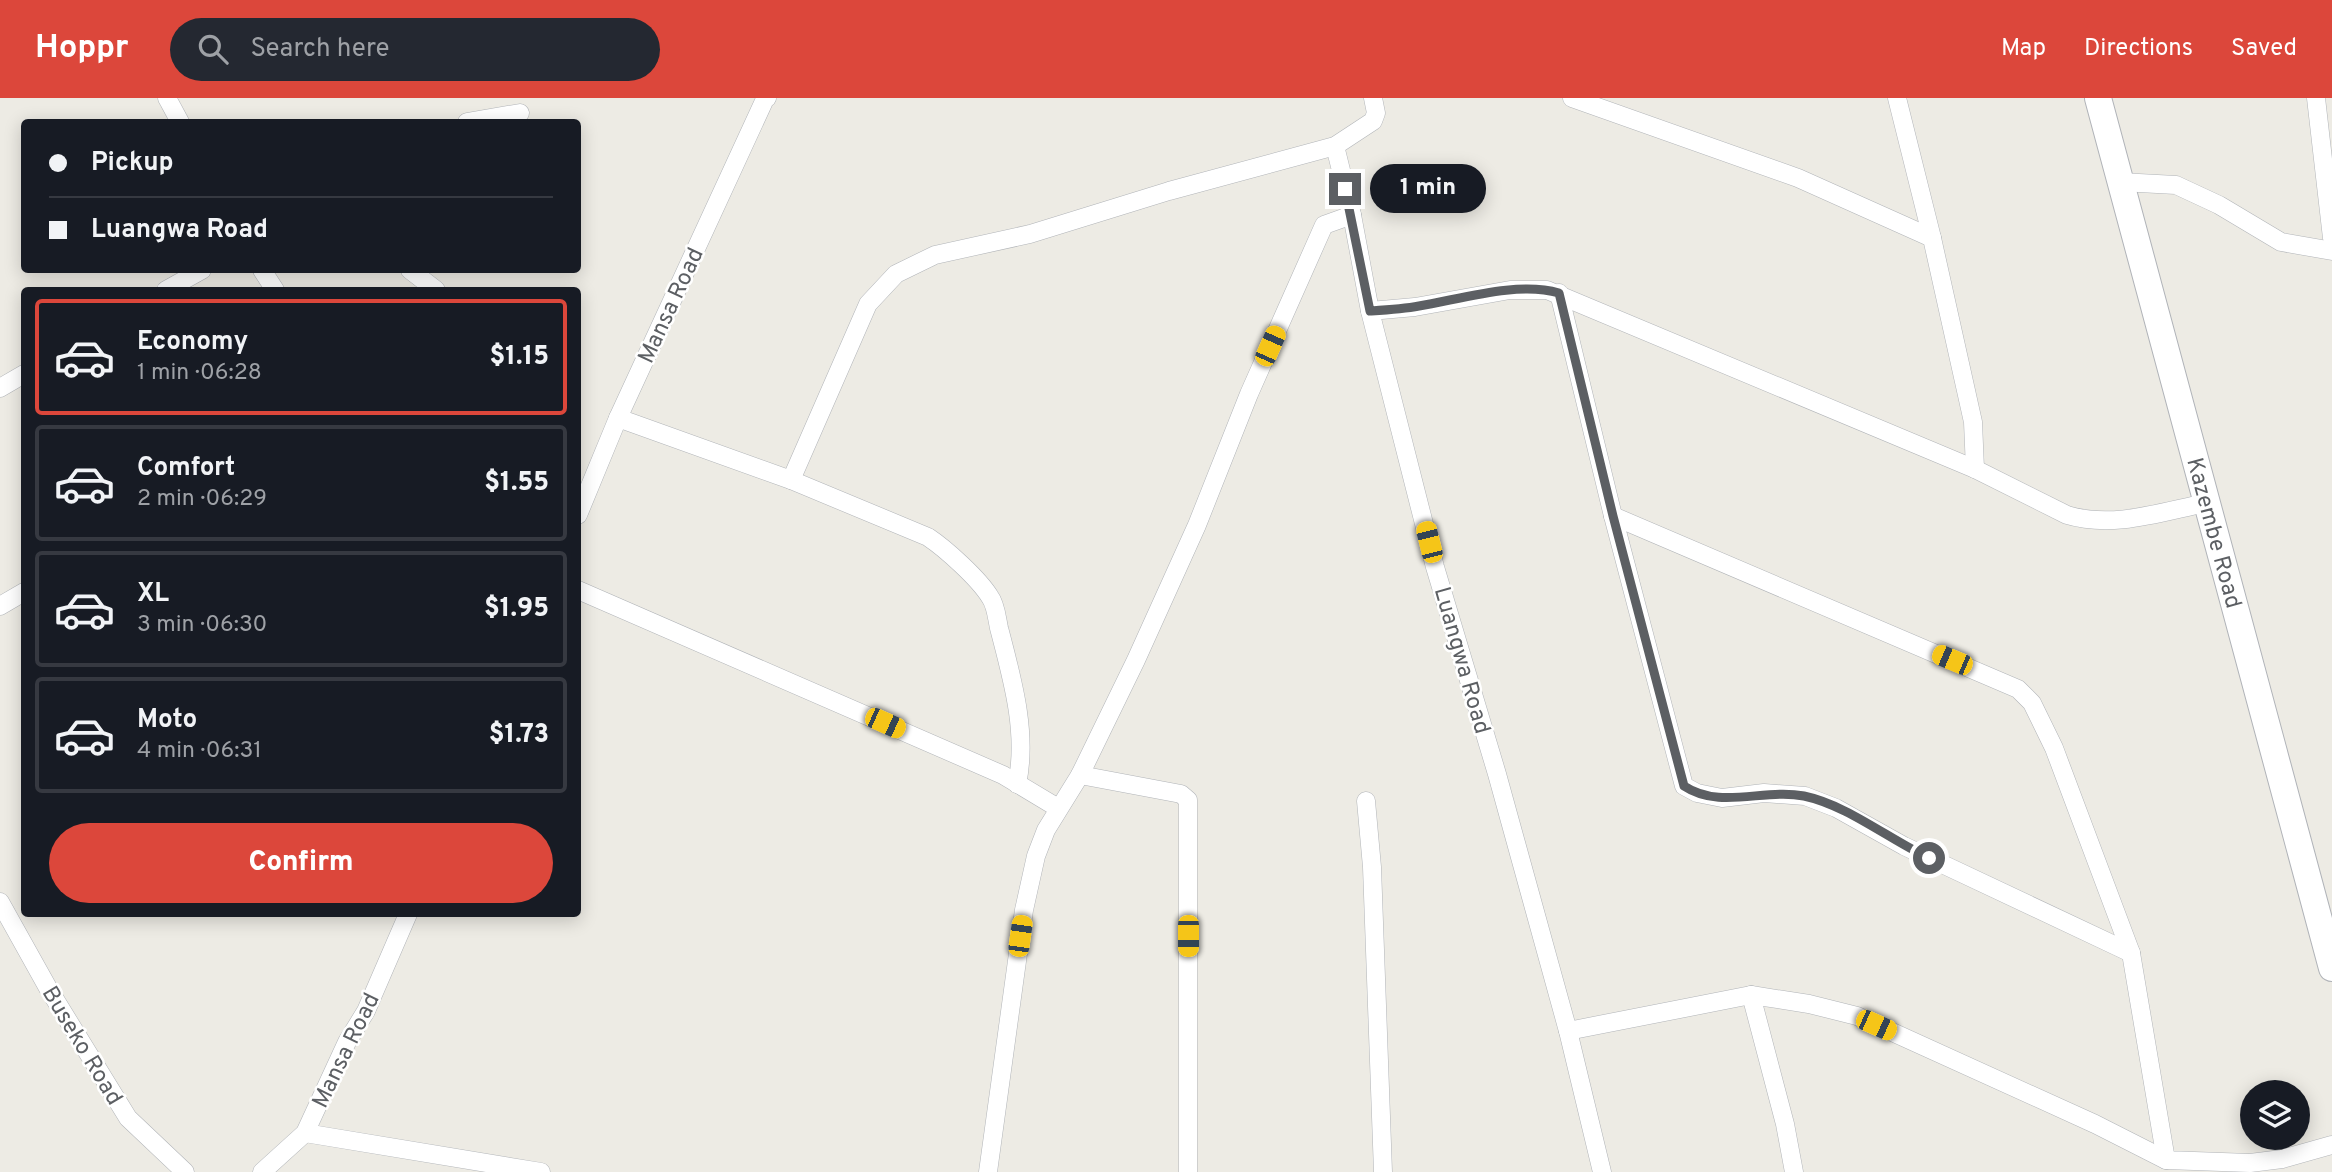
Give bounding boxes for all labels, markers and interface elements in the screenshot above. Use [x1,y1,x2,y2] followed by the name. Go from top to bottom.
[170,18,660,81] search box
[35,28,128,70] text: Hoppr
[194,30,232,68] icon: search
[250,33,389,66] text: Search here
[2001,34,2046,64] text: Map
[2084,34,2193,64] text: Directions
[2231,34,2297,64] text: Saved
[91,147,174,180] text: Pickup
[1370,164,1485,214] callout: 1 min
[1329,173,1361,205] route end
[1400,174,1456,203] text: 1 min
[91,214,268,247] text: Luangwa Road
[633,244,712,369] street label: Mansa Road
[1252,323,1289,369] car
[53,326,116,389] icon: car
[137,326,248,359] text: Economy
[489,341,549,374] text: $1.15
[137,359,262,388] text: 1 min · 06:28
[53,452,116,515] icon: car
[137,452,235,485] text: Comfort
[2178,455,2247,612] street label: Kazembe Road
[484,467,549,500] text: $1.55
[137,485,267,514] text: 2 min · 06:29
[1414,519,1445,565] car
[53,578,116,641] icon: car
[137,578,169,611] text: XL
[1426,584,1495,738] street label: Luangwa Road
[484,593,549,626] text: $1.95
[137,611,267,640] text: 3 min · 06:30
[1929,642,1976,678] car
[53,704,116,767] icon: car
[137,704,197,737] text: Moto
[862,705,909,741] car
[489,719,549,752] text: $1.73
[137,737,262,766] text: 4 min · 06:31
[49,823,553,903] button: Confirm
[1913,842,1945,874] route start
[1007,914,1034,958] car
[1178,915,1199,957] car
[34,981,128,1111] street label: Buseko Road
[307,989,388,1113] street label: Mansa Road
[1853,1007,1900,1043] car
[2240,1080,2310,1150] map controls
[2240,1080,2310,1150] button: layers

